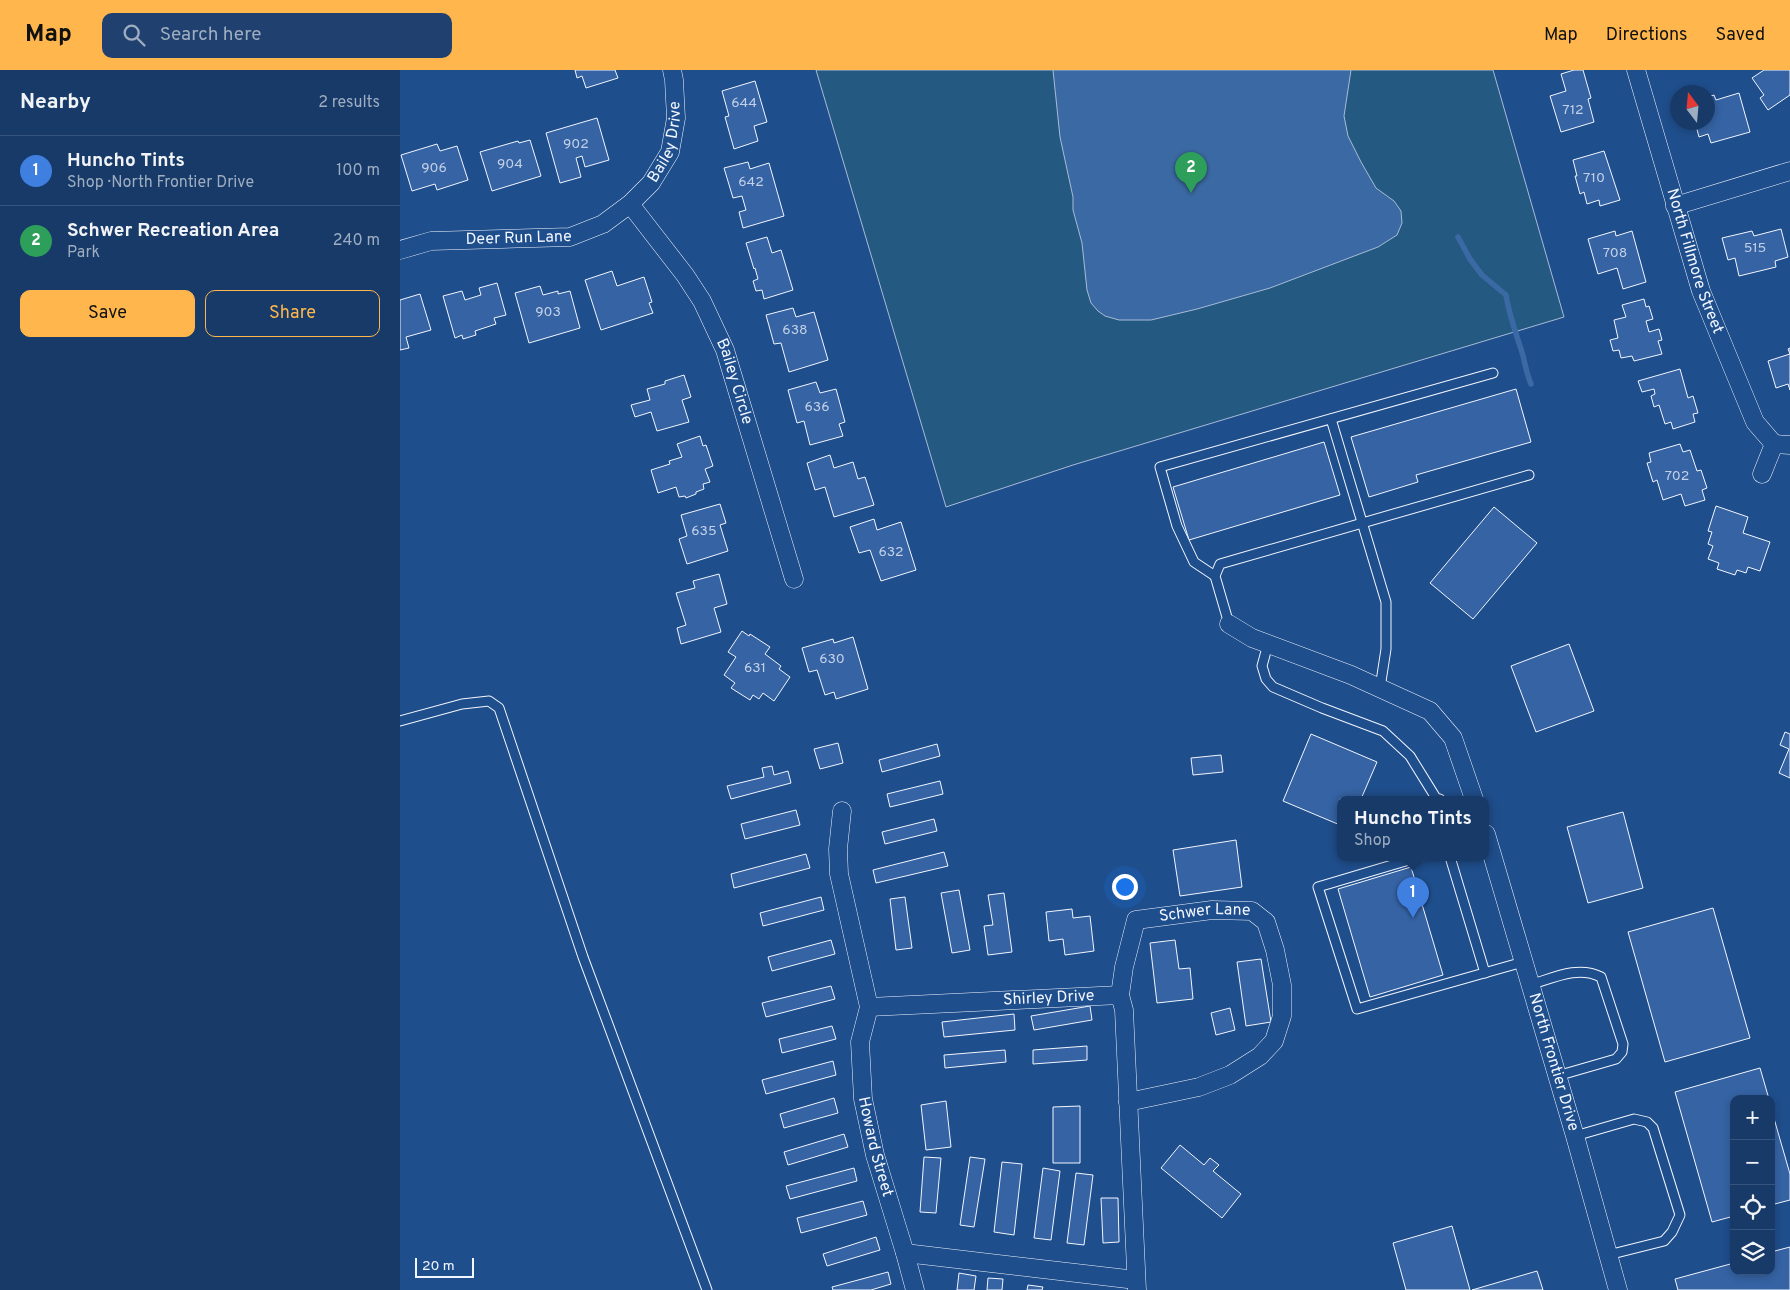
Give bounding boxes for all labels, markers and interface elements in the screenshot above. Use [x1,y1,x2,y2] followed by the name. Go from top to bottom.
[102,13,452,58] search box
[25,20,72,50] text: Map
[120,21,148,49] icon: search
[160,23,261,47] text: Search here
[1544,24,1578,47] text: Map
[1606,24,1688,47] text: Directions
[1716,24,1765,47] text: Saved
[1670,85,1715,130] north arrow
[20,89,91,116] text: Nearby
[318,93,380,113] text: 2 results
[731,95,757,112] house number: 644
[644,101,686,187] street label: Bailey Drive
[1562,102,1584,119] house number: 712
[563,136,589,153] house number: 902
[67,149,185,173] text: Huncho Tints
[1175,152,1207,193] pin: 2
[497,156,523,173] house number: 904
[421,160,447,177] house number: 906
[33,161,39,181] text: 1
[336,161,380,181] text: 100 m
[1583,170,1605,187] house number: 710
[67,173,254,193] text: Shop · North Frontier Drive
[738,174,764,191] house number: 642
[1661,186,1728,337] street label: North Fillmore Street
[67,219,279,243] text: Schwer Recreation Area
[465,227,572,250] street label: Deer Run Lane
[31,231,41,251] text: 2
[333,231,380,251] text: 240 m
[1744,240,1766,257] house number: 515
[67,243,100,263] text: Park
[1603,245,1627,262] house number: 708
[20,290,195,337] button: Save
[205,290,380,337] button: Share
[535,304,561,321] house number: 903
[782,322,808,339] house number: 638
[711,335,757,427] street label: Bailey Circle
[804,399,830,416] house number: 636
[1665,468,1689,485] house number: 702
[691,523,717,540] house number: 635
[878,544,904,561] house number: 632
[819,651,845,668] house number: 630
[744,660,766,677] house number: 631
[1337,796,1489,861] popup
[1354,807,1472,831] text: Huncho Tints
[1354,831,1391,851] text: Shop
[1112,874,1138,900] your location
[1397,877,1429,918] pin: 1
[1158,900,1251,927] street label: Schwer Lane
[1003,986,1095,1011] street label: Shirley Drive
[1523,991,1583,1134] street label: North Frontier Drive
[853,1095,897,1199] street label: Howard Street
[1730,1095,1775,1275] map controls
[1730,1095,1775,1140] button: +
[1730,1140,1775,1185] button: −
[1730,1185,1775,1230] button: locate
[1730,1230,1775,1275] button: layers
[415,1255,474,1278] scale bar
[422,1258,455,1275] text: 20 m

